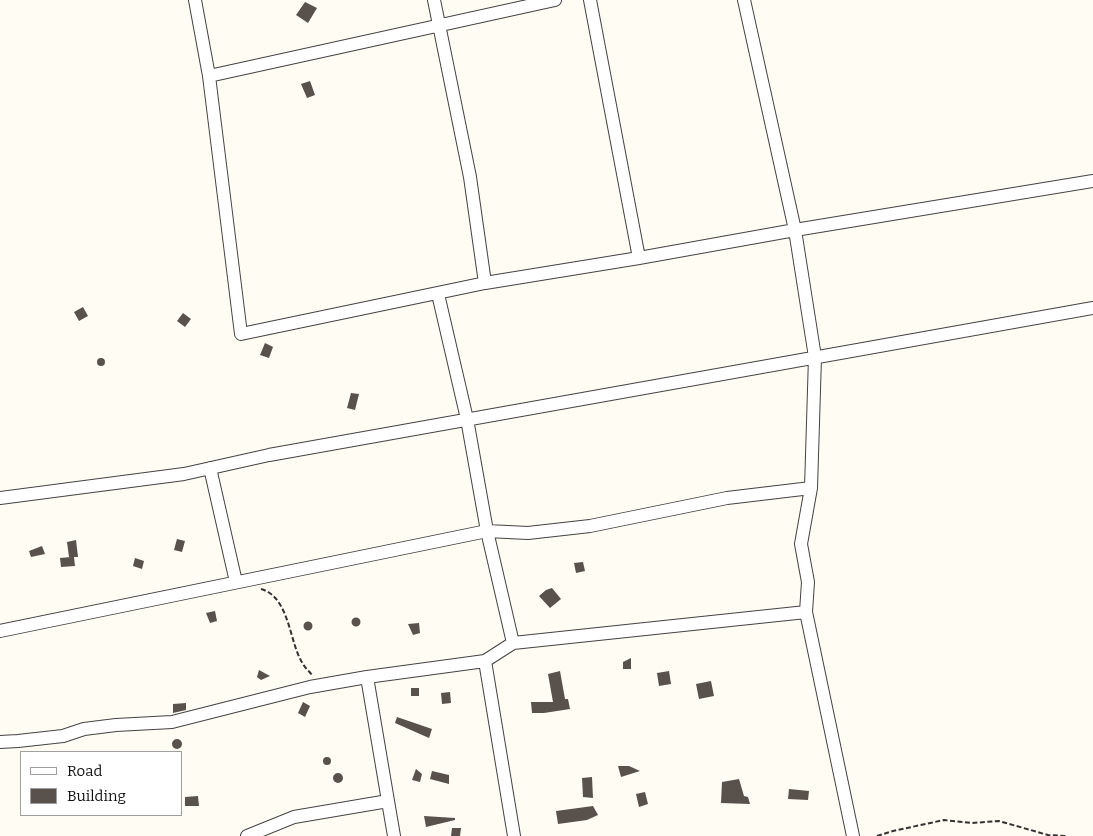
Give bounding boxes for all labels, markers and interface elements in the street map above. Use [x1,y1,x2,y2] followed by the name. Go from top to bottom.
[20,751,182,816] legend
[67,762,102,780] text: Road
[67,787,126,805] text: Building

